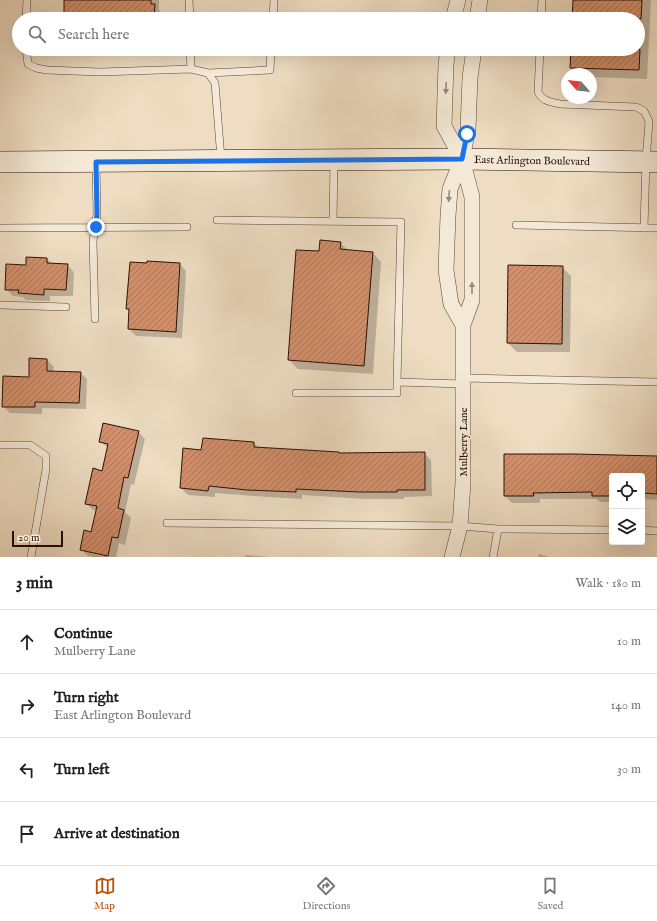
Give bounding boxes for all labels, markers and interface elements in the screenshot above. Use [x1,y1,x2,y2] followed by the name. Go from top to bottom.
[12,12,645,56] search box
[26,23,48,45] icon: search
[58,25,129,44] text: Search here
[561,68,597,104] north arrow
[442,82,449,94] one-way arrow
[458,125,476,143] route start
[474,153,590,169] street label: East Arlington Boulevard
[446,190,453,202] one-way arrow
[87,218,105,236] route end
[469,281,475,294] one-way arrow
[457,407,471,477] street label: Mulberry Lane
[609,473,645,545] map controls
[609,473,645,509] button: locate
[609,509,645,545] button: layers
[12,529,63,548] scale bar
[18,531,39,545] text: 20 m
[16,573,53,594] text: 3 min
[576,575,641,592] text: Walk · 180 m
[54,624,112,643] text: Continue
[16,631,38,653] icon: ahead
[617,633,641,650] text: 10 m
[54,643,136,660] text: Mulberry Lane
[54,688,119,707] text: Turn right
[16,695,38,717] icon: right
[611,697,641,714] text: 140 m
[54,707,191,724] text: East Arlington Boulevard
[16,759,38,781] icon: left
[54,760,110,779] text: Turn left
[617,761,641,778] text: 30 m
[16,823,38,845] icon: arrive
[54,824,180,843] text: Arrive at destination
[94,875,116,913] tab: Map
[303,875,350,913] tab: Directions
[537,875,563,913] tab: Saved

